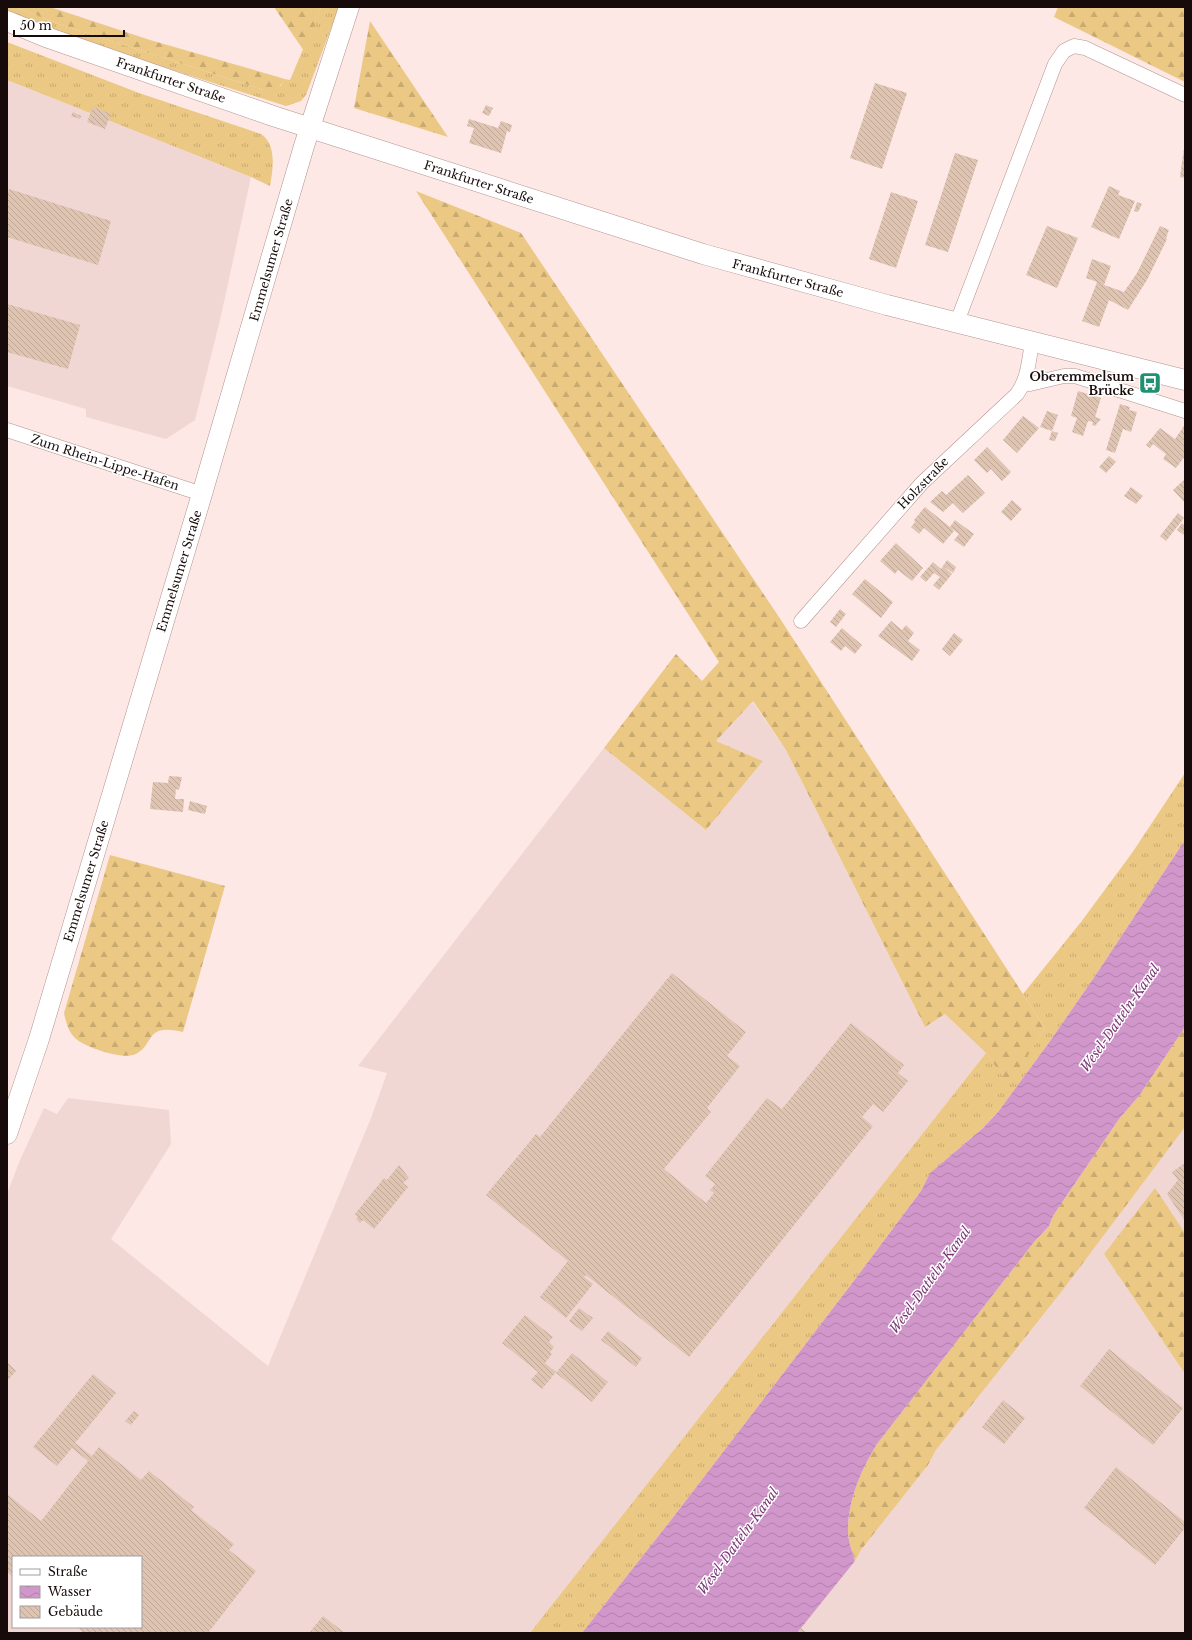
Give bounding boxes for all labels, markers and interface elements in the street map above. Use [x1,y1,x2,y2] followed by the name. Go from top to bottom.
[14,12,124,38] scale bar
[20,18,52,33] text: 50 m
[114,54,228,106] street label: Frankfurter Straße
[422,157,536,207] street label: Frankfurter Straße
[246,197,296,323] street label: Emmelsumer Straße
[731,256,845,300] street label: Frankfurter Straße
[1029,369,1135,398] place label: Oberemmelsum Brücke
[1137,370,1163,396] bus stop icon: Oberemmelsum Brücke
[29,431,181,493] street label: Zum Rhein-Lippe-Hafen
[894,454,952,512] street label: Holzstraße
[153,508,205,634] street label: Emmelsumer Straße
[60,818,112,944] street label: Emmelsumer Straße
[1076,960,1164,1075] water label: Wesel-Datteln-Kanal
[886,1223,975,1337] water label: Wesel-Datteln-Kanal
[694,1484,783,1598] water label: Wesel-Datteln-Kanal
[12,1556,142,1628] legend
[48,1564,88,1579] text: Straße
[47,1584,91,1599] text: Wasser
[48,1604,103,1619] text: Gebäude

